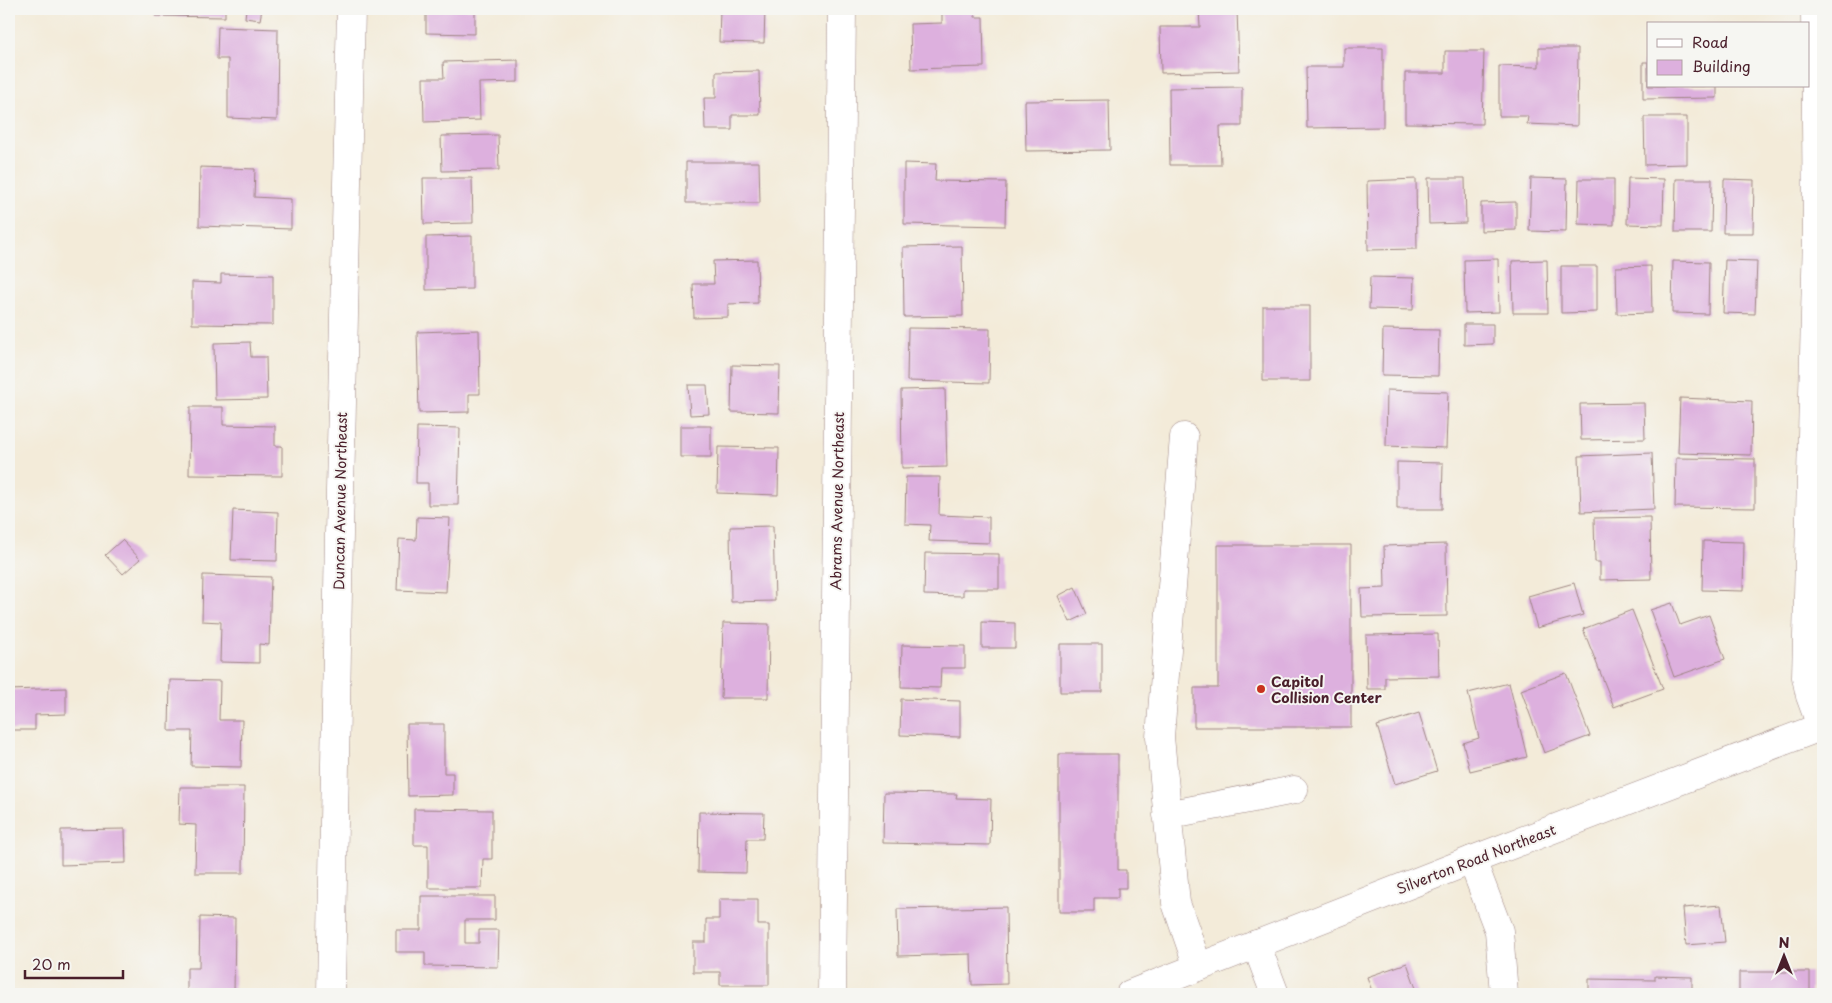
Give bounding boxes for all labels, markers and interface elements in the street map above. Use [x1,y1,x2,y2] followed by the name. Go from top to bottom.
[1647,22,1810,88] legend
[1692,30,1728,53] text: Road
[1692,54,1751,77] text: Building
[328,411,352,590] street label: Duncan Avenue Northeast
[825,411,849,590] street label: Abrams Avenue Northeast
[1271,671,1382,708] place label: Capitol Collision Center
[1255,683,1267,695] marker: Capitol Collision Center
[1393,819,1559,899] street label: Silverton Road Northeast
[1760,930,1810,980] north arrow
[1778,932,1790,953] text: N
[25,948,122,980] scale bar
[32,952,71,975] text: 20 m

